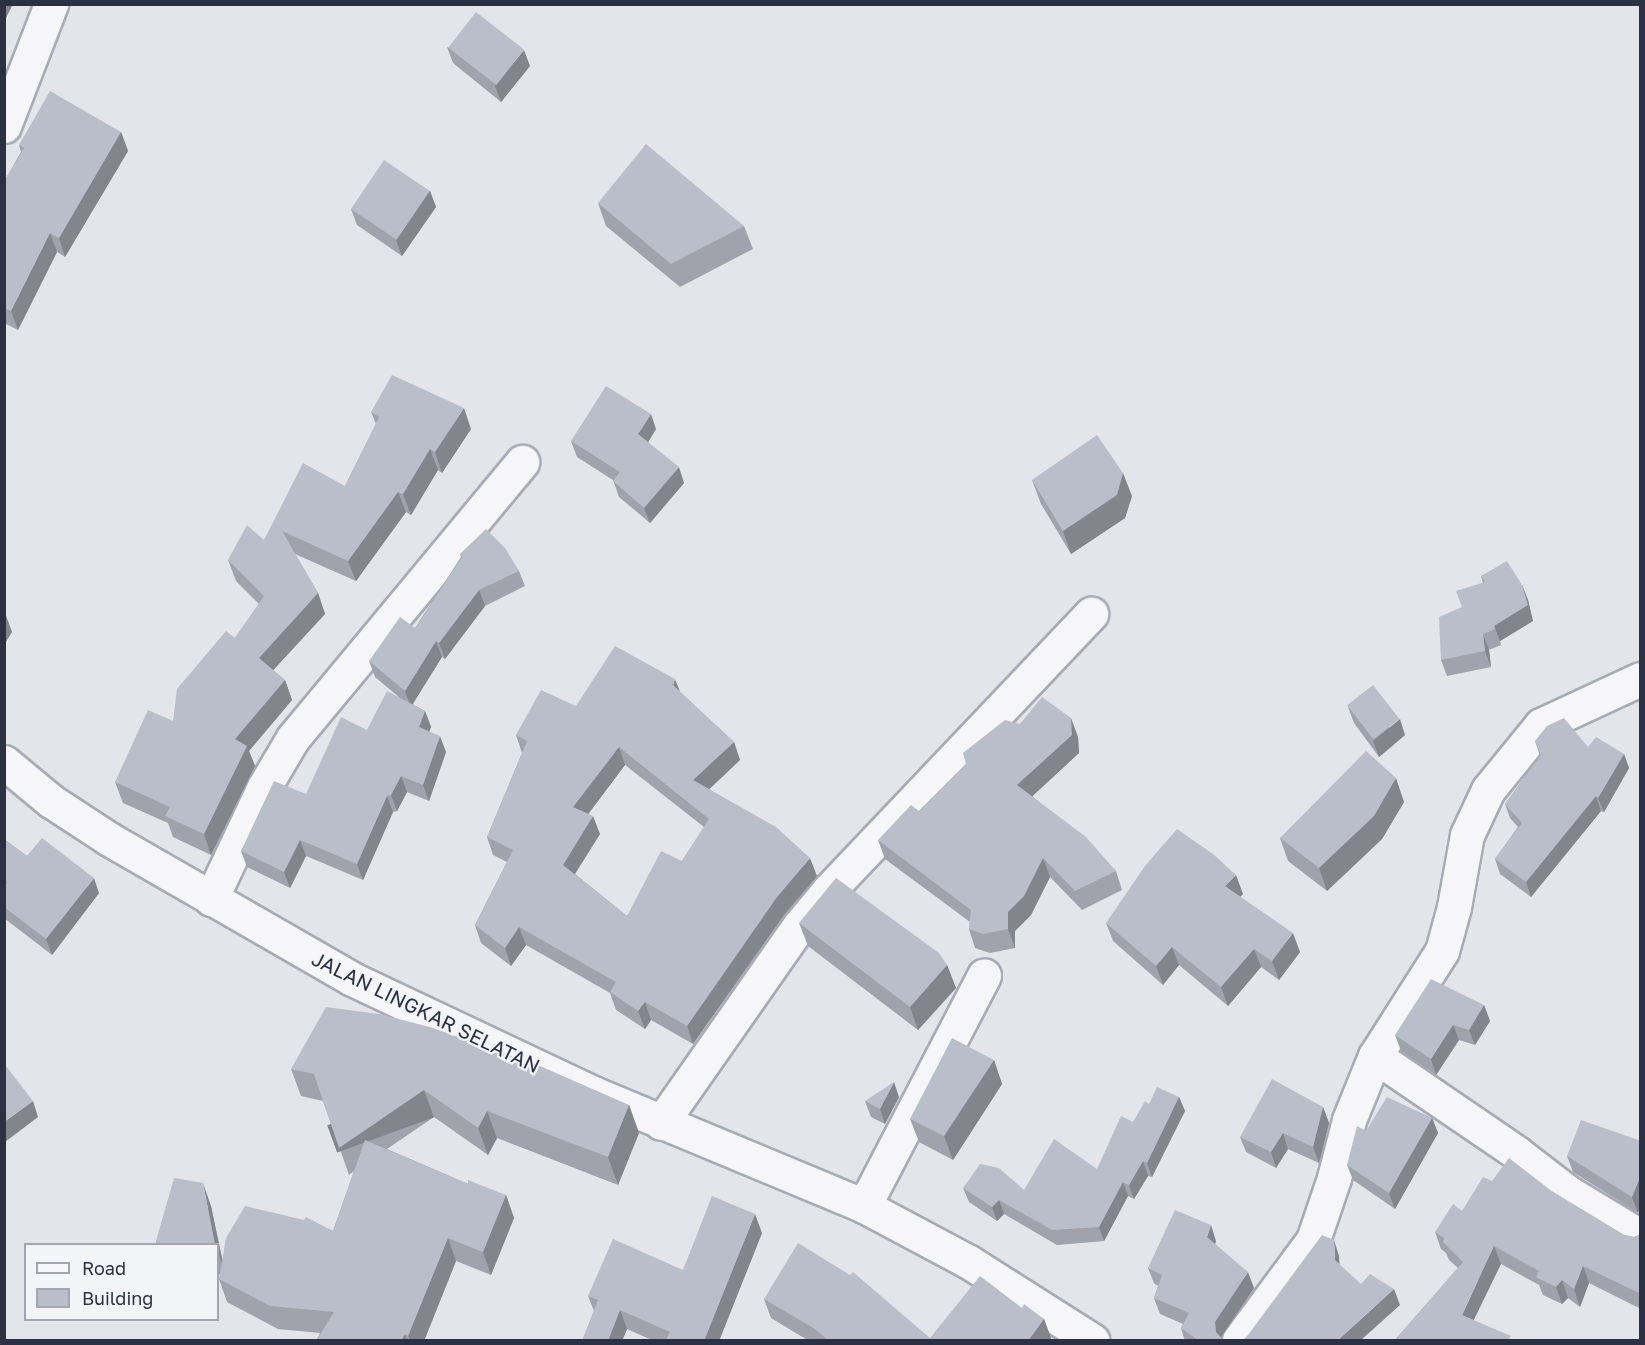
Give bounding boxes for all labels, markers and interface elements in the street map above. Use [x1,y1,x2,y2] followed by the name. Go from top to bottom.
[308,946,544,1078] street label: JALAN LINGKAR SELATAN
[24,1243,219,1321] legend
[82,1257,126,1279] text: Road
[82,1287,153,1309] text: Building

